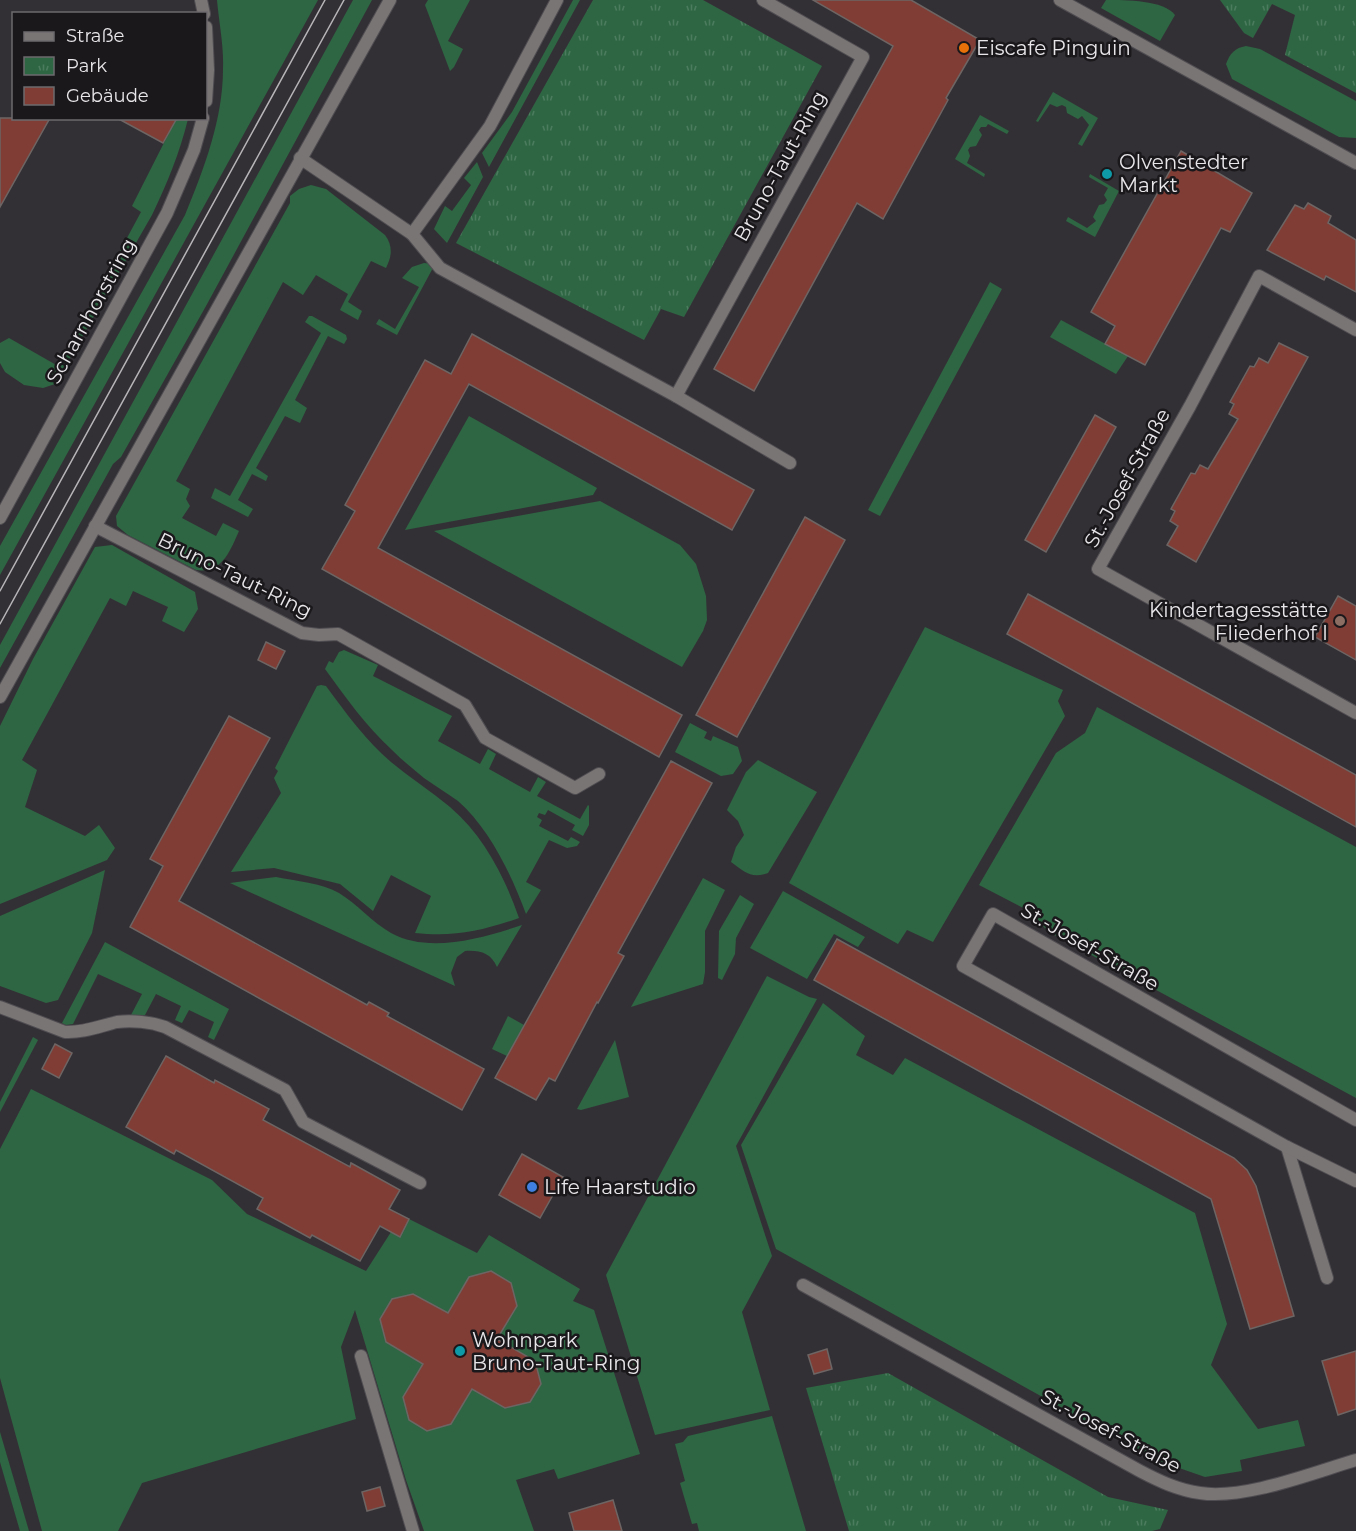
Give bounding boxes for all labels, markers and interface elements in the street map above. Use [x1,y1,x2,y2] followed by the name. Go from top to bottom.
[12,12,207,120] legend
[66,25,125,47] text: Straße
[976,36,1131,60] place label: Eiscafe Pinguin
[957,41,971,55] marker: Eiscafe Pinguin
[66,55,107,77] text: Park
[66,85,149,107] text: Gebäude
[729,86,831,246] street label: Bruno-Taut-Ring
[1119,150,1248,197] place label: Olvenstedter Markt
[1100,167,1114,181] marker: Olvenstedter Markt
[41,234,141,388] street label: Scharnhorstring
[1079,404,1175,552] street label: St.-Josef-Straße
[154,527,316,623] street label: Bruno-Taut-Ring
[1149,598,1328,645] place label: Kindertagesstätte Fliederhof I
[1333,614,1347,628] marker: Kindertagesstätte Fliederhof I
[1017,898,1163,996] street label: St.-Josef-Straße
[544,1175,696,1199] place label: Life Haarstudio
[525,1180,539,1194] marker: Life Haarstudio
[472,1328,641,1375] place label: Wohnpark Bruno-Taut-Ring
[453,1344,467,1358] marker: Wohnpark Bruno-Taut-Ring
[1037,1384,1185,1478] street label: St.-Josef-Straße

